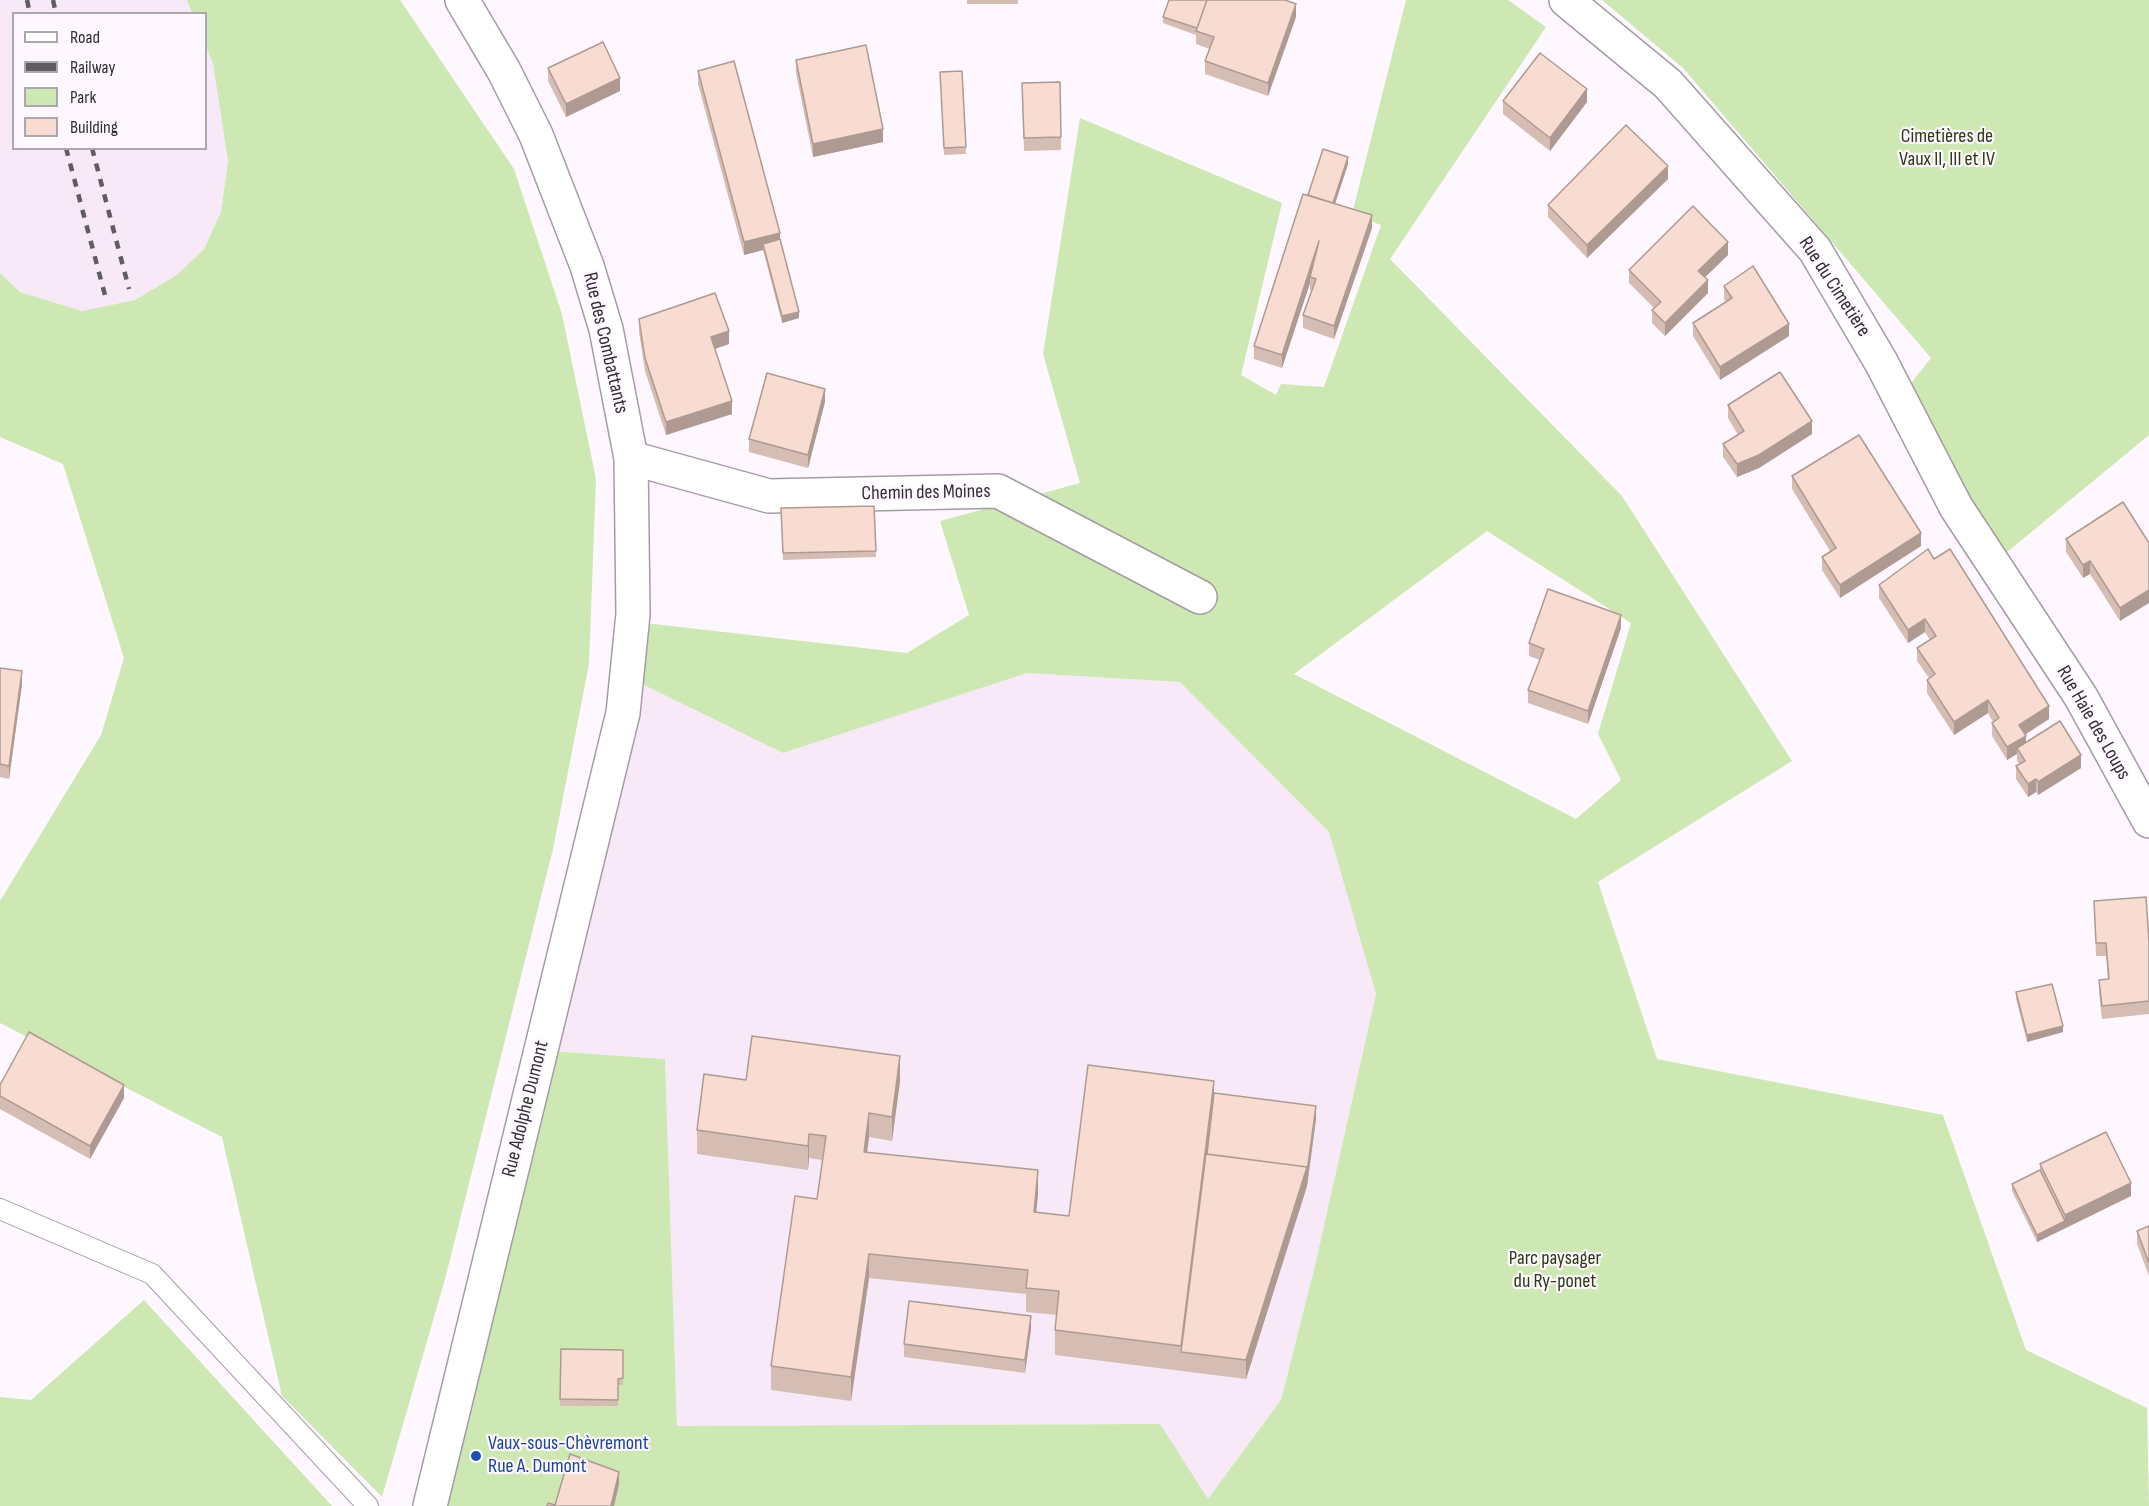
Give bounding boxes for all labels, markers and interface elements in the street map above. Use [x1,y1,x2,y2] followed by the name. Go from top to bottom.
[12,12,207,150] legend
[70,27,100,48] text: Road
[70,57,115,78] text: Railway
[70,87,96,108] text: Park
[70,117,118,138] text: Building
[1899,125,1995,172] park label: Cimetières de Vaux II, III et IV
[1793,233,1875,341] street label: Rue du Cimetière
[577,270,633,416] street label: Rue des Combattants
[861,480,991,506] street label: Chemin des Moines
[2051,662,2135,784] street label: Rue Haie des Loups
[497,1038,555,1180] street label: Rue Adolphe Dumont
[1509,1247,1601,1294] park label: Parc paysager du Ry-ponet
[488,1432,649,1479] place label: Vaux-sous-Chèvremont Rue A. Dumont
[469,1449,483,1463] marker: Vaux-sous-Chèvremont Rue A. Dumont

